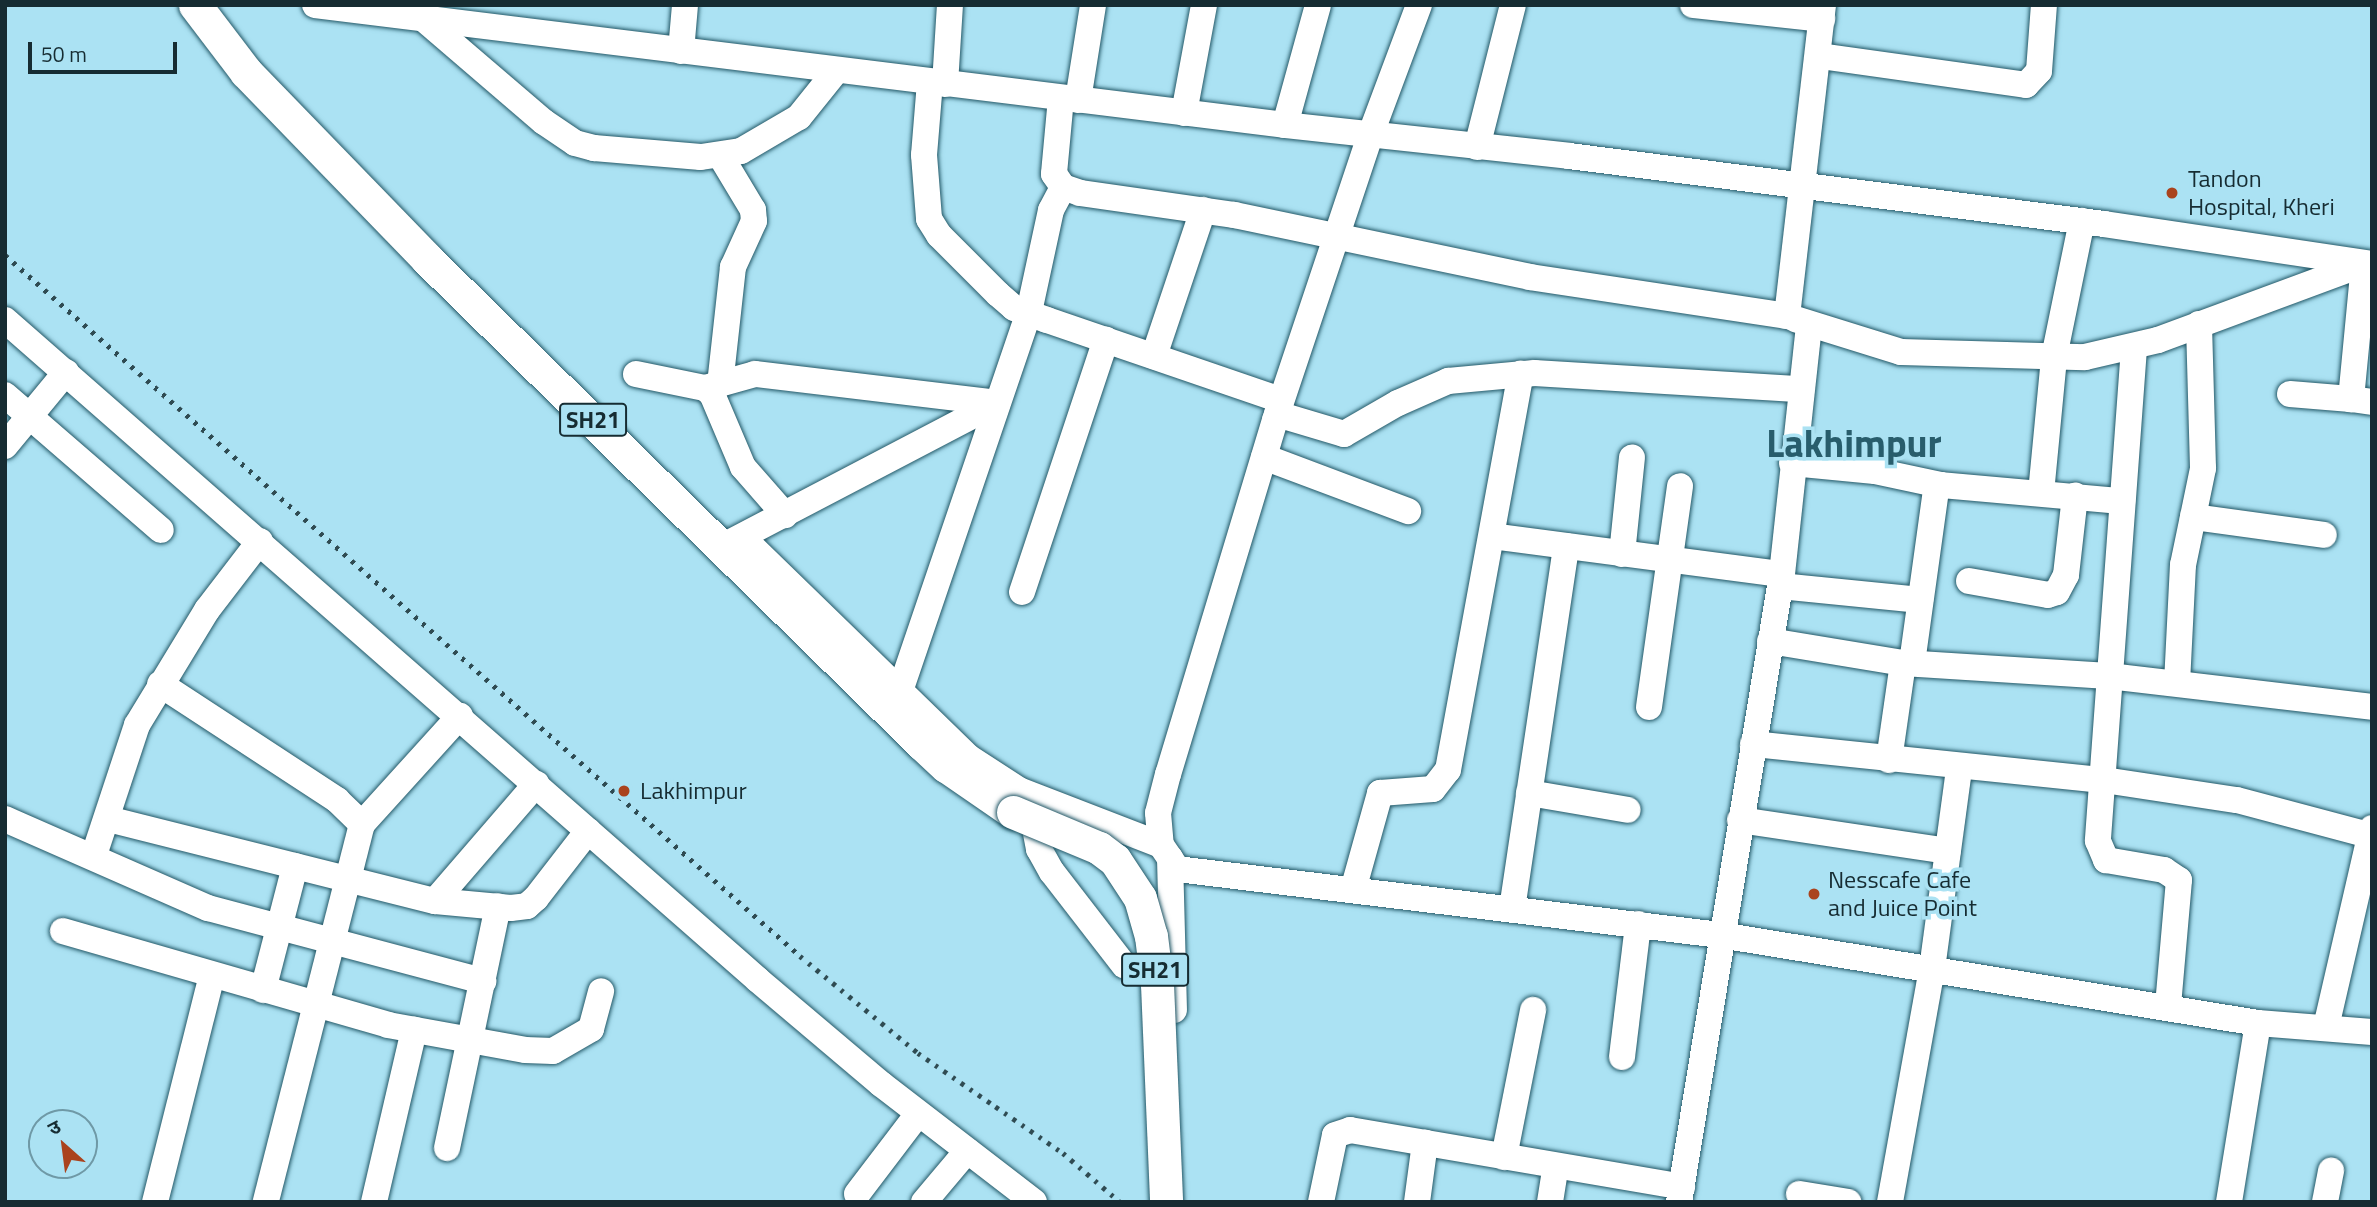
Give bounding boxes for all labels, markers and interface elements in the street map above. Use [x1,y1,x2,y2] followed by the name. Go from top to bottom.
[32,28,180,72] scale bar
[41,38,87,70] text: 50 m
[2188,165,2335,221] place label: Tandon Hospital, Kheri
[2162,183,2182,203] marker: Tandon Hospital, Kheri
[558,400,628,440] road number: SH21
[1766,421,1942,467] district label: Lakhimpur
[640,777,747,805] place label: Lakhimpur
[614,781,634,801] marker: Lakhimpur
[1828,866,1977,922] place label: Nesscafe Cafe and Juice Point
[1806,886,1822,902] marker: Nesscafe Cafe and Juice Point
[1120,951,1190,990] road number: SH21
[28,1109,98,1179] north arrow
[42,1111,66,1142] text: उ

